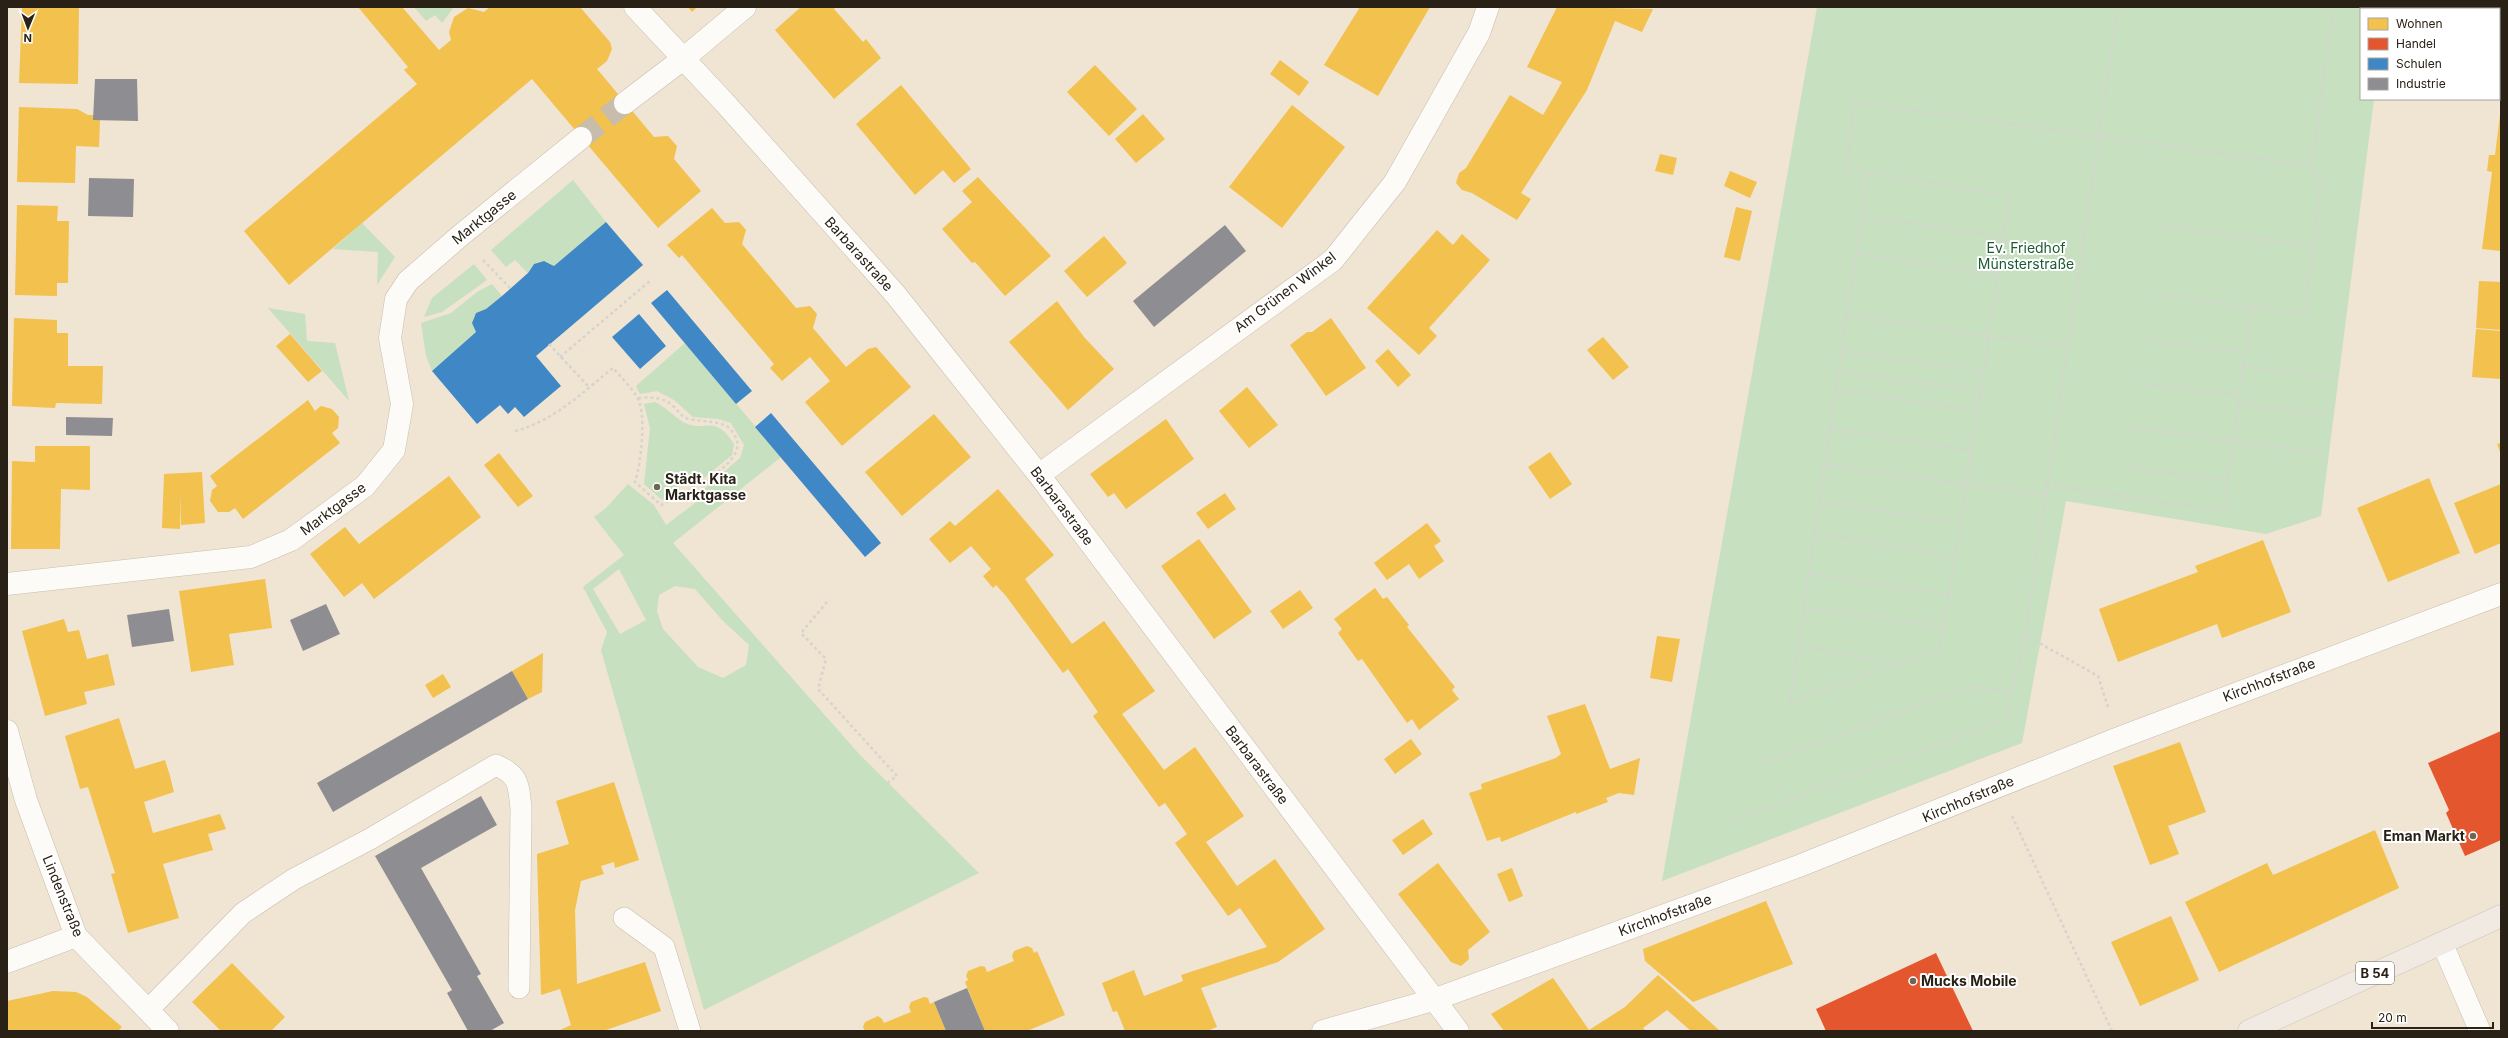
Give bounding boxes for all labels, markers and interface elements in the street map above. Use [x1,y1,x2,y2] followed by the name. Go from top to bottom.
[8,8,48,48] north arrow
[2360,8,2500,100] legend
[2396,16,2443,31] text: Wohnen
[24,31,32,45] text: N
[2396,36,2436,51] text: Handel
[2396,56,2442,71] text: Schulen
[2396,76,2446,91] text: Industrie
[448,186,519,248] street label: Marktgasse
[822,213,897,294] street label: Barbarastraße
[1978,239,2074,272] park label: Ev. Friedhof Münsterstraße
[1231,248,1339,335] street label: Am Grünen Winkel
[1027,463,1098,548] street label: Barbarastraße
[665,470,746,503] place label: Städt. Kita Marktgasse
[297,478,369,539] street label: Marktgasse
[652,482,662,492] marker: Städt. Kita Marktgasse
[2220,654,2318,705] street label: Kirchhofstraße
[1222,722,1293,807] street label: Barbarastraße
[1919,772,2016,825] street label: Kirchhofstraße
[2383,827,2465,844] place label: Eman Markt
[2468,831,2478,841] marker: Eman Markt
[39,853,88,939] street label: Lindenstraße
[1616,890,1714,939] street label: Kirchhofstraße
[2356,962,2394,984] road number: B 54
[1921,972,2017,989] place label: Mucks Mobile
[1908,976,1918,986] marker: Mucks Mobile
[2372,1004,2493,1030] scale bar
[2378,1010,2407,1025] text: 20 m

